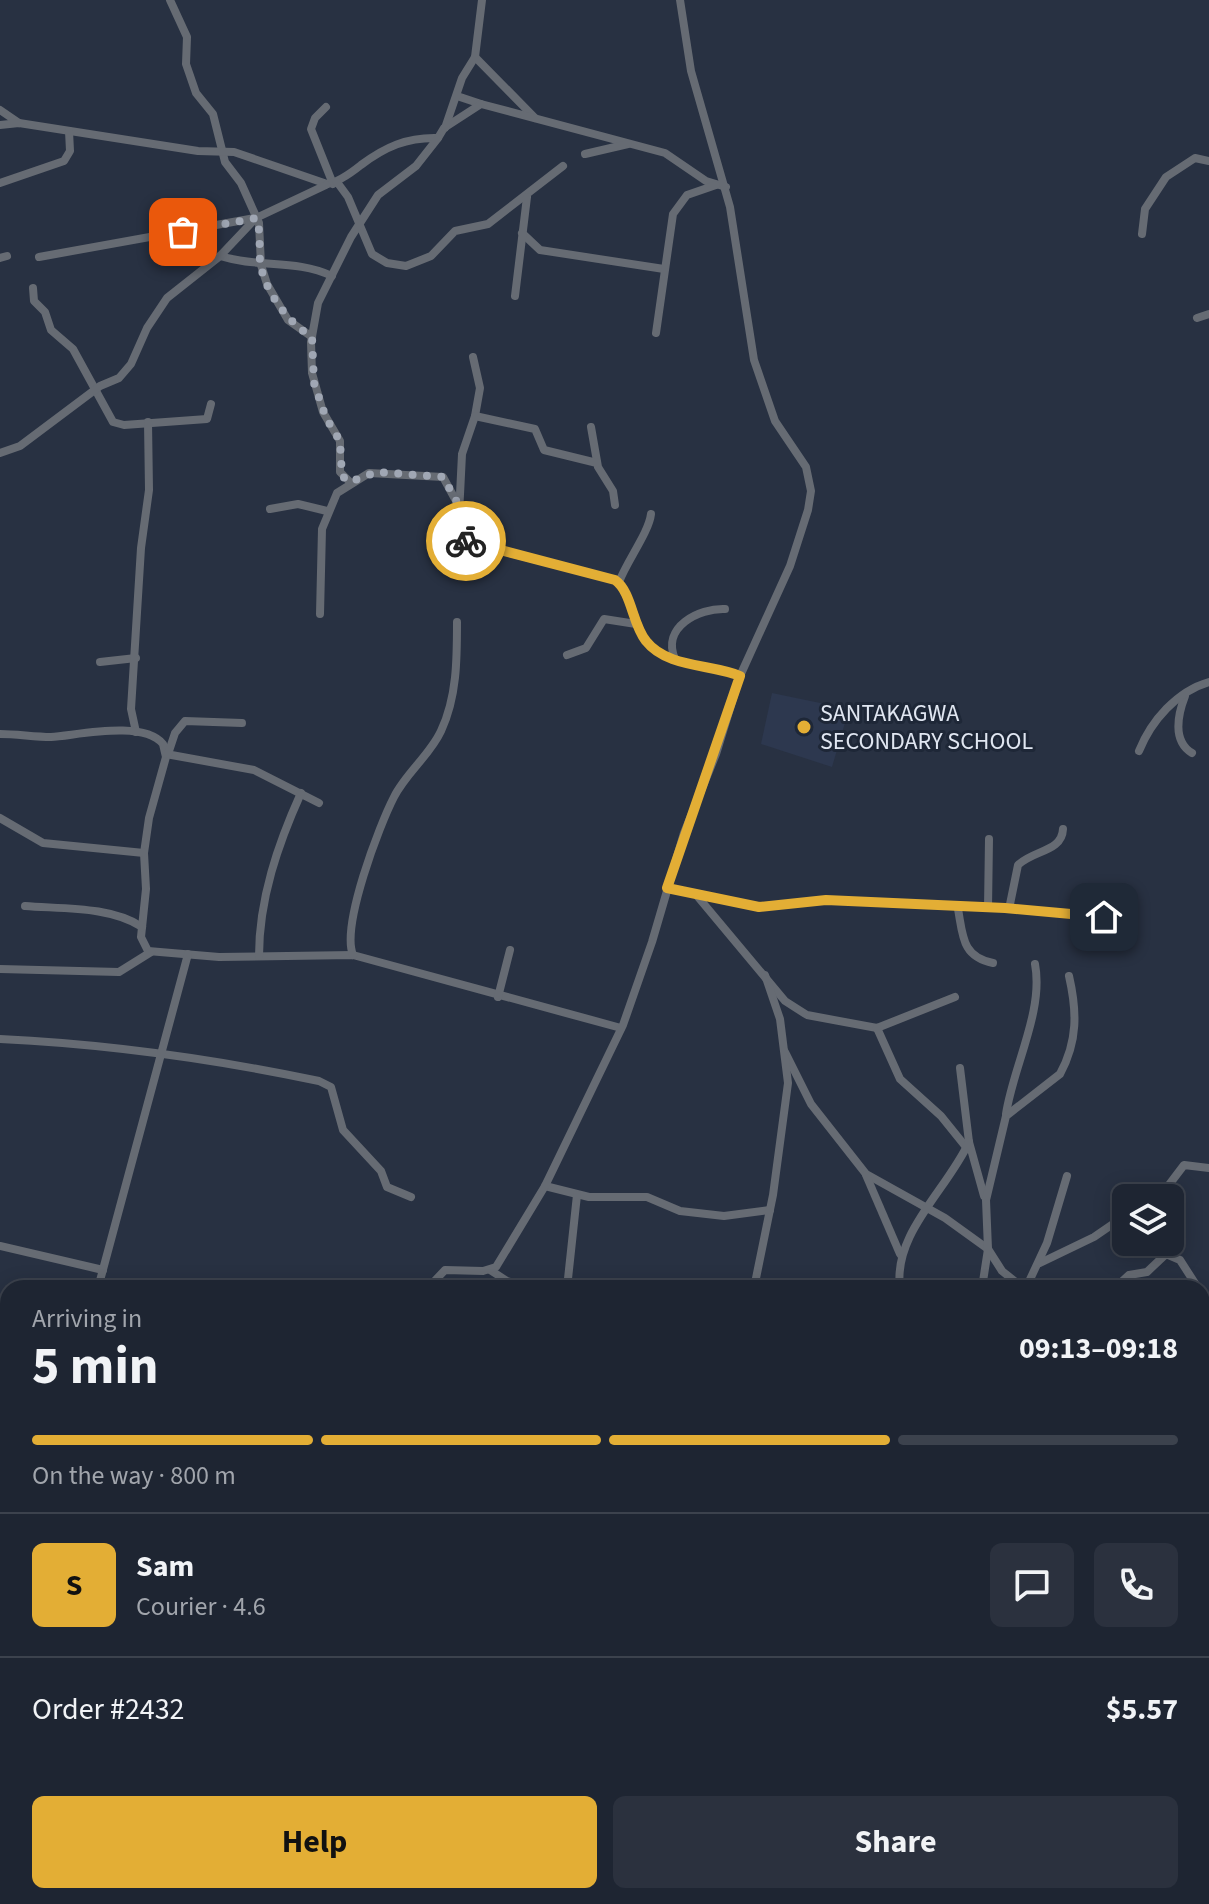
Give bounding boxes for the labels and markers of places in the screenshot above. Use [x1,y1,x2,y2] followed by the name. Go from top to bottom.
[149,198,217,266] pin
[820,696,1033,759] place label: SANTAKAGWA SECONDARY SCHOOL
[795,718,813,736] marker: SANTAKAGWA SECONDARY SCHOOL
[1070,883,1138,951] pin

